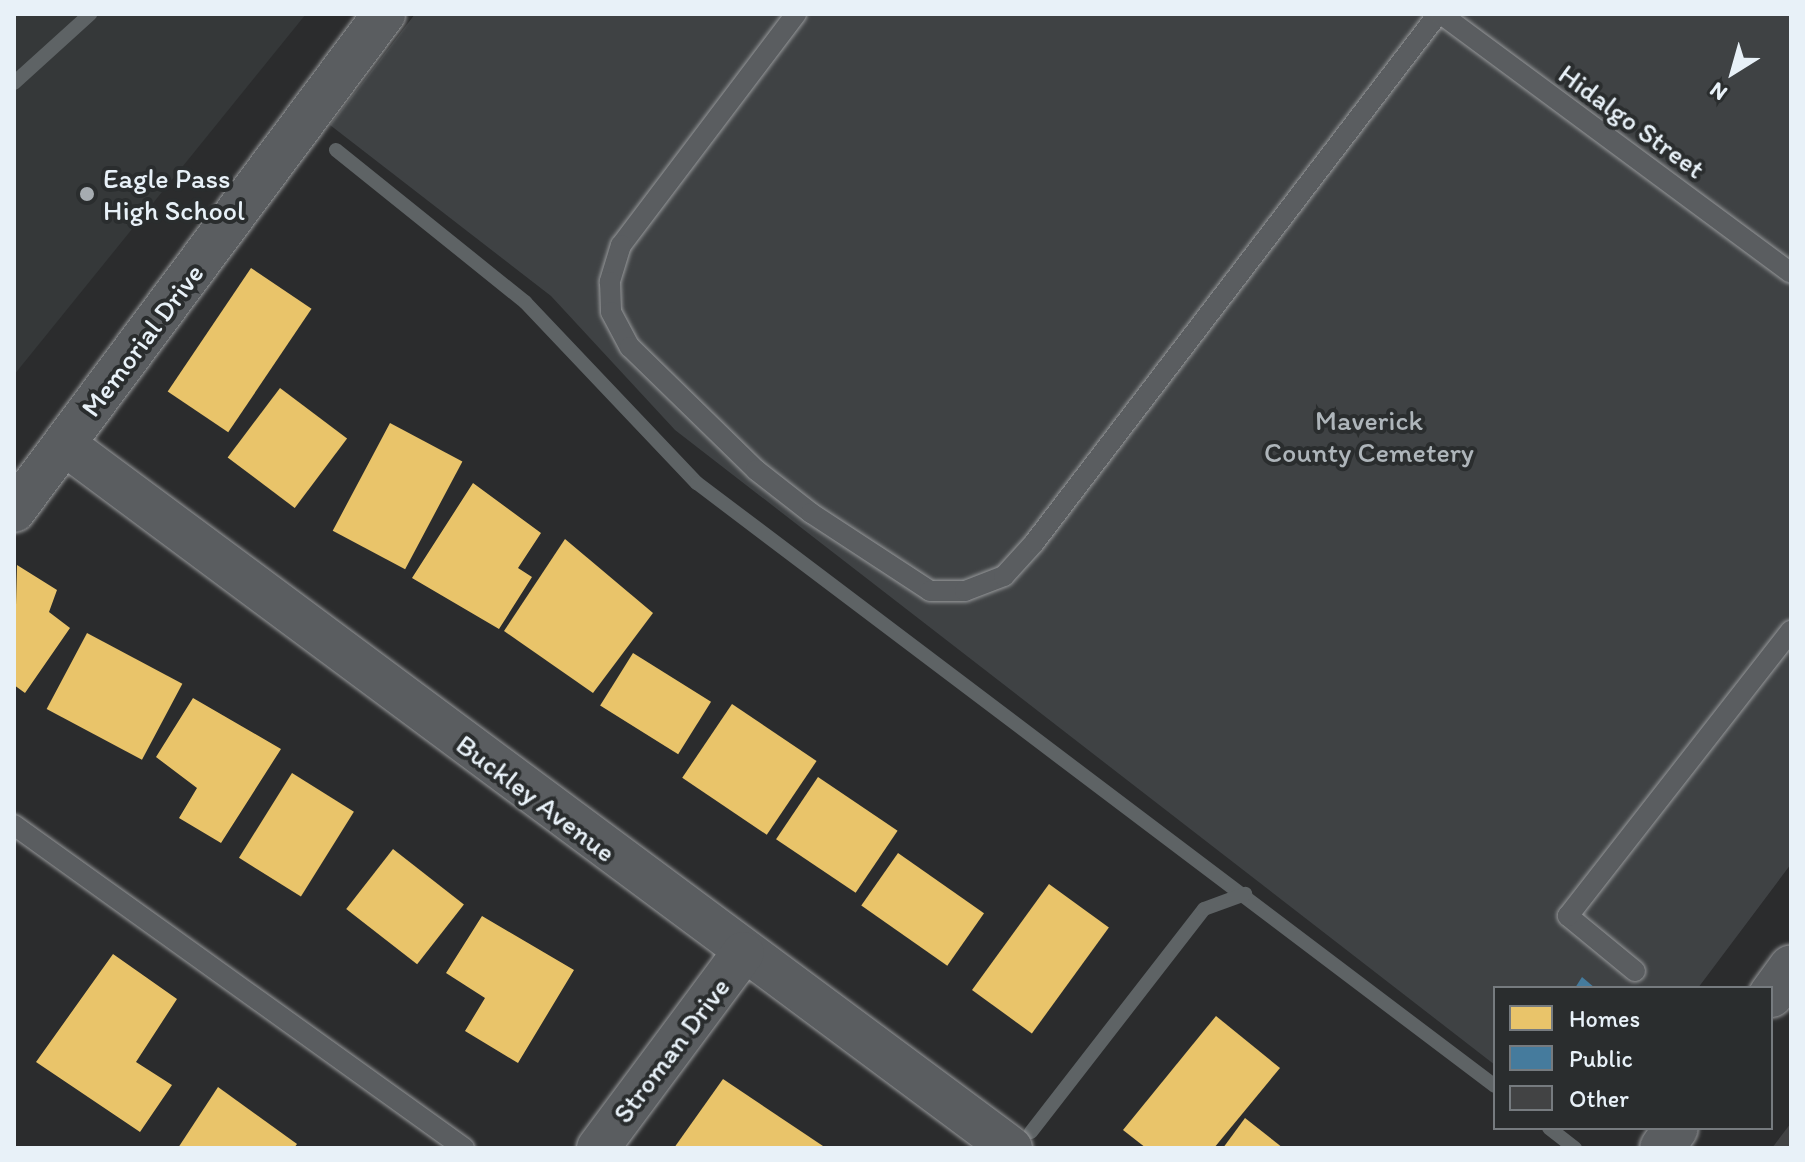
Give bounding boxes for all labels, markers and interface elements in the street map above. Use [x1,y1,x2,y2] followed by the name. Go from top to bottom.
[1693,32,1773,112] north arrow
[1552,57,1712,185] street label: Hidalgo Street
[1704,76,1732,107] text: N
[103,161,244,227] place label: Eagle Pass High School
[78,185,96,203] marker: Eagle Pass High School
[74,257,210,423] street label: Memorial Drive
[1264,403,1474,469] park label: Maverick County Cemetery
[450,728,622,868] street label: Buckley Avenue
[605,971,737,1129] street label: Stroman Drive
[1493,986,1773,1130] legend
[1569,1004,1640,1033] text: Homes
[1569,1044,1633,1073] text: Public
[1569,1084,1629,1113] text: Other

